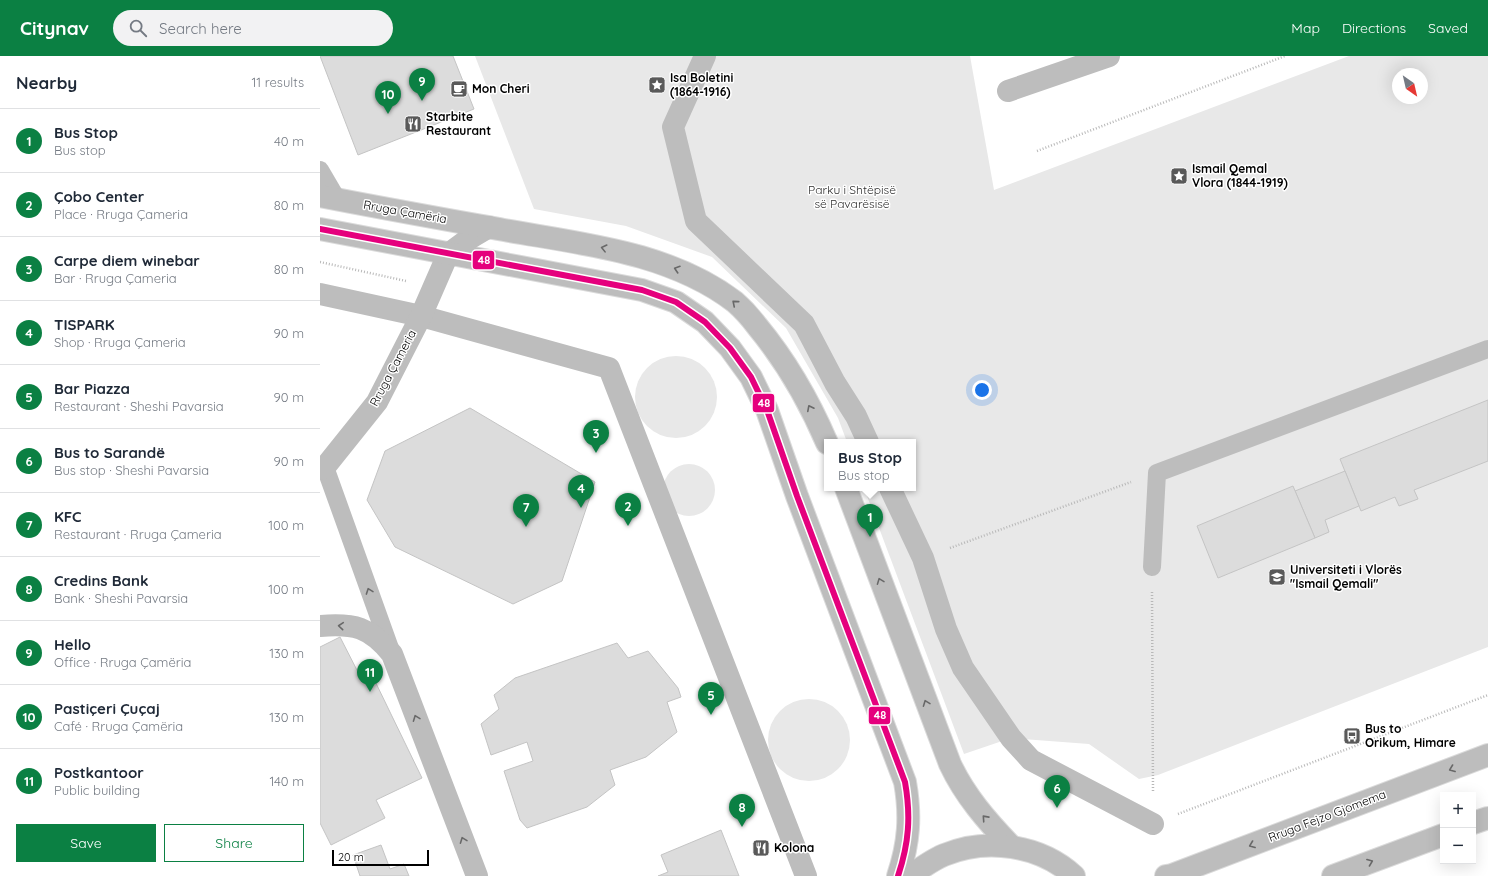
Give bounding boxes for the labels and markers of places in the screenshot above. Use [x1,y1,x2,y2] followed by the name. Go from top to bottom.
[409,68,435,101] pin: 9
[670,70,734,99] place label: Isa Boletini (1864-1916)
[647,75,667,95] place icon: Isa Boletini (1864-1916)
[449,79,469,99] cafe icon: Mon Cheri
[375,81,401,114] pin: 10
[472,81,530,96] place label: Mon Cheri
[426,109,491,138] place label: Starbite Restaurant
[403,114,423,134] restaurant icon: Starbite Restaurant
[1192,161,1288,190] place label: Ismail Qemal Vlora (1844-1919)
[1169,166,1189,186] place icon: Ismail Qemal Vlora (1844-1919)
[583,420,609,453] pin: 3
[568,475,594,508] pin: 4
[615,493,641,526] pin: 2
[513,494,539,527] pin: 7
[857,504,883,537] pin: 1
[1290,562,1402,591] place label: Universiteti i Vlorës "Ismail Qemali"
[1267,567,1287,587] school or university icon: Universiteti i Vlorës "Ismail Qemali"
[357,659,383,692] pin: 11
[698,682,724,715] pin: 5
[1365,721,1456,750] place label: Bus to Orikum, Himare
[1342,726,1362,746] bus stop icon: Bus to Orikum, Himare
[1044,775,1070,808] pin: 6
[729,794,755,827] pin: 8
[751,838,771,858] restaurant icon: Kolona
[774,840,814,855] place label: Kolona

